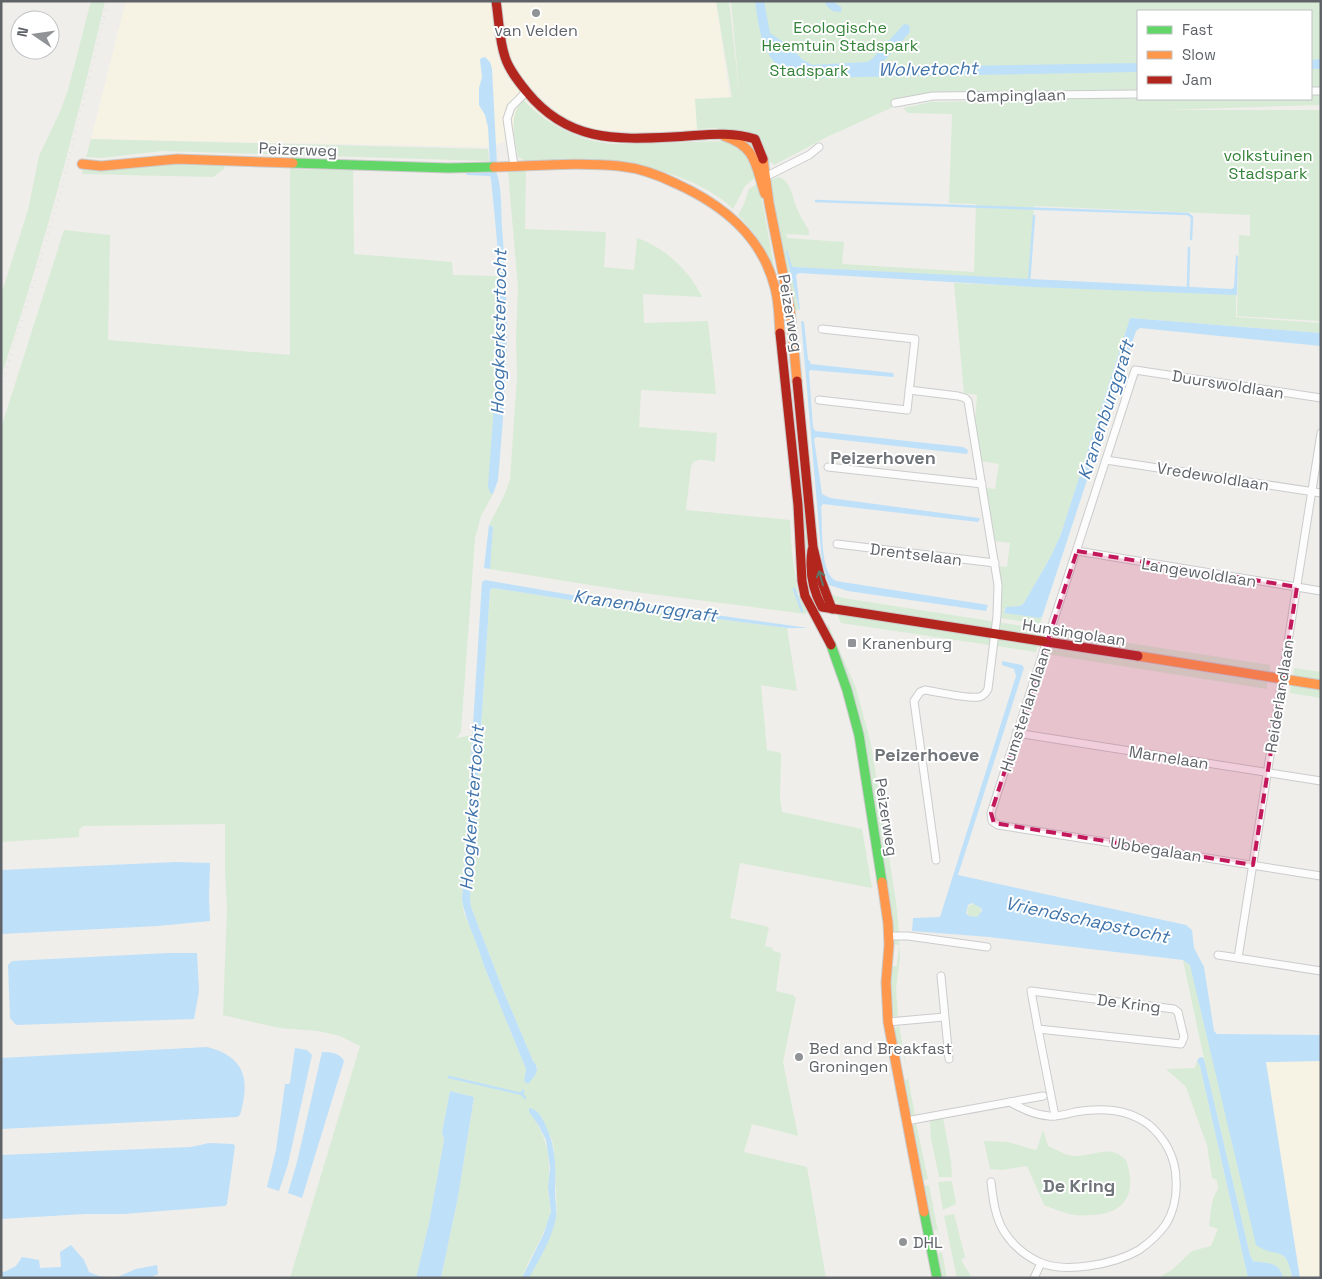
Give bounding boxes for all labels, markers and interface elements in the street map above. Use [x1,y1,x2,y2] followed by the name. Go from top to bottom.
[530,7,542,19] marker: van Velden
[10,10,60,60] north arrow
[1137,10,1312,100] legend
[762,17,919,56] park label: Ecologische Heemtuin Stadspark
[494,20,578,41] place label: van Velden
[1182,20,1213,39] text: Fast
[13,25,32,39] text: N
[1182,45,1216,64] text: Slow
[878,56,980,81] water label: Wolvetocht
[770,60,849,81] park label: Stadspark
[1182,70,1212,89] text: Jam
[966,84,1066,107] street label: Campinglaan
[258,138,338,161] street label: Peizerweg
[1224,145,1312,184] park label: volkstuinen Stadspark
[486,247,511,415] water label: Hoogkerkstertocht
[773,273,808,354] street label: Peizerweg
[1072,336,1139,482] water label: Kranenburggraft
[1170,365,1285,404] street label: Duurswoldlaan
[830,446,936,469] district label: Peizerhoven
[1155,457,1271,496] street label: Vredewoldlaan
[869,538,963,571] street label: Drentselaan
[1140,553,1258,592] street label: Langewoldlaan
[816,571,826,587] one-way arrow
[572,584,720,627] water label: Kranenburggraft
[1021,614,1127,651] street label: Hunsingolaan
[862,633,952,654] place label: Kranenburg
[846,637,858,649] marker: Kranenburg
[1260,638,1299,754] street label: Reiderlandlaan
[995,644,1056,774] street label: Humsterlandlaan
[454,723,489,891] water label: Hoogkerkstertocht
[1128,741,1210,774] street label: Marnelaan
[875,743,979,766] district label: Peizerhoeve
[870,777,903,858] street label: Peizerweg
[1109,832,1203,867] street label: Ubbegalaan
[1003,891,1173,948] water label: Vriendschapstocht
[1096,989,1162,1018] street label: De Kring
[809,1038,952,1077] place label: Bed and Breakfast Groningen
[793,1051,805,1063] marker: Bed and Breakfast Groningen
[1043,1174,1115,1197] district label: De Kring
[913,1232,943,1253] place label: DHL
[897,1236,909,1248] marker: DHL

